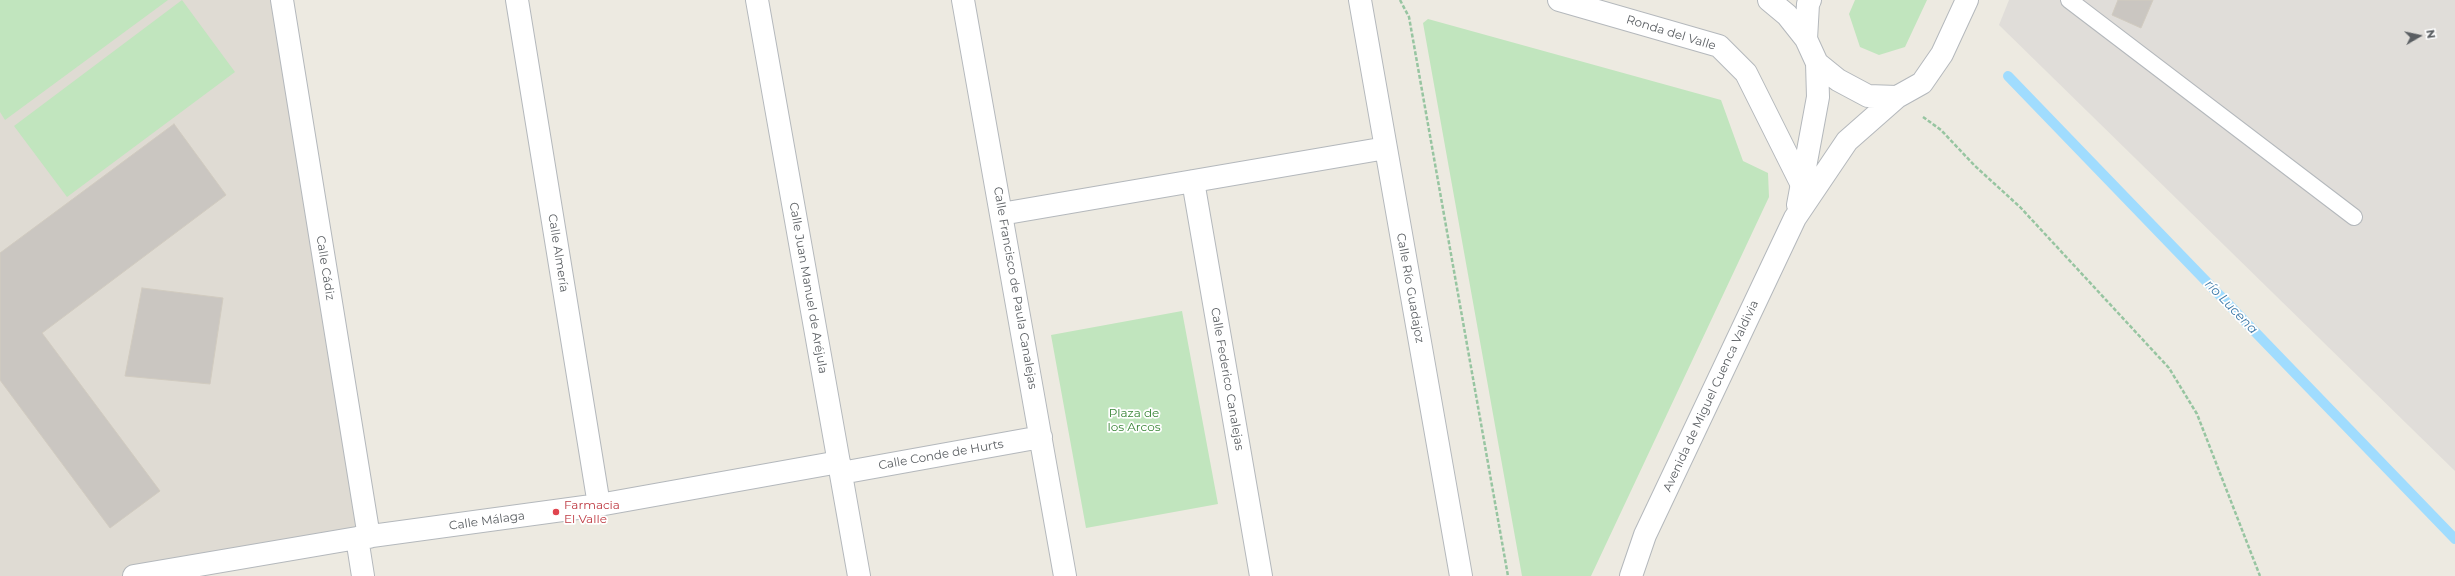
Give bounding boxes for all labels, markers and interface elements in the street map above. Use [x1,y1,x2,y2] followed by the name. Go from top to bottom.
[1624,13,1718,53] street label: Ronda del Valle
[2399,16,2439,56] north arrow
[2423,29,2438,40] text: N
[990,186,1040,390] street label: Calle Francisco de Paula Canalejas
[786,201,830,375] street label: Calle Juan Manuel de Aréjula
[545,213,571,293] street label: Calle Almería
[1393,232,1427,344] street label: Calle Río Guadajoz
[313,235,337,301] street label: Calle Cádiz
[2201,277,2261,337] water label: río Lucena
[1660,298,1762,494] street label: Avenida de Miguel Cuenca Valdivia
[1207,306,1247,452] street label: Calle Federico Canalejas
[1107,406,1161,434] park label: Plaza de los Arcos
[877,437,1005,473] street label: Calle Conde de Hurts
[564,498,620,526] place label: Farmacia El Valle
[551,507,561,517] marker: Farmacia El Valle
[448,509,526,533] street label: Calle Málaga

